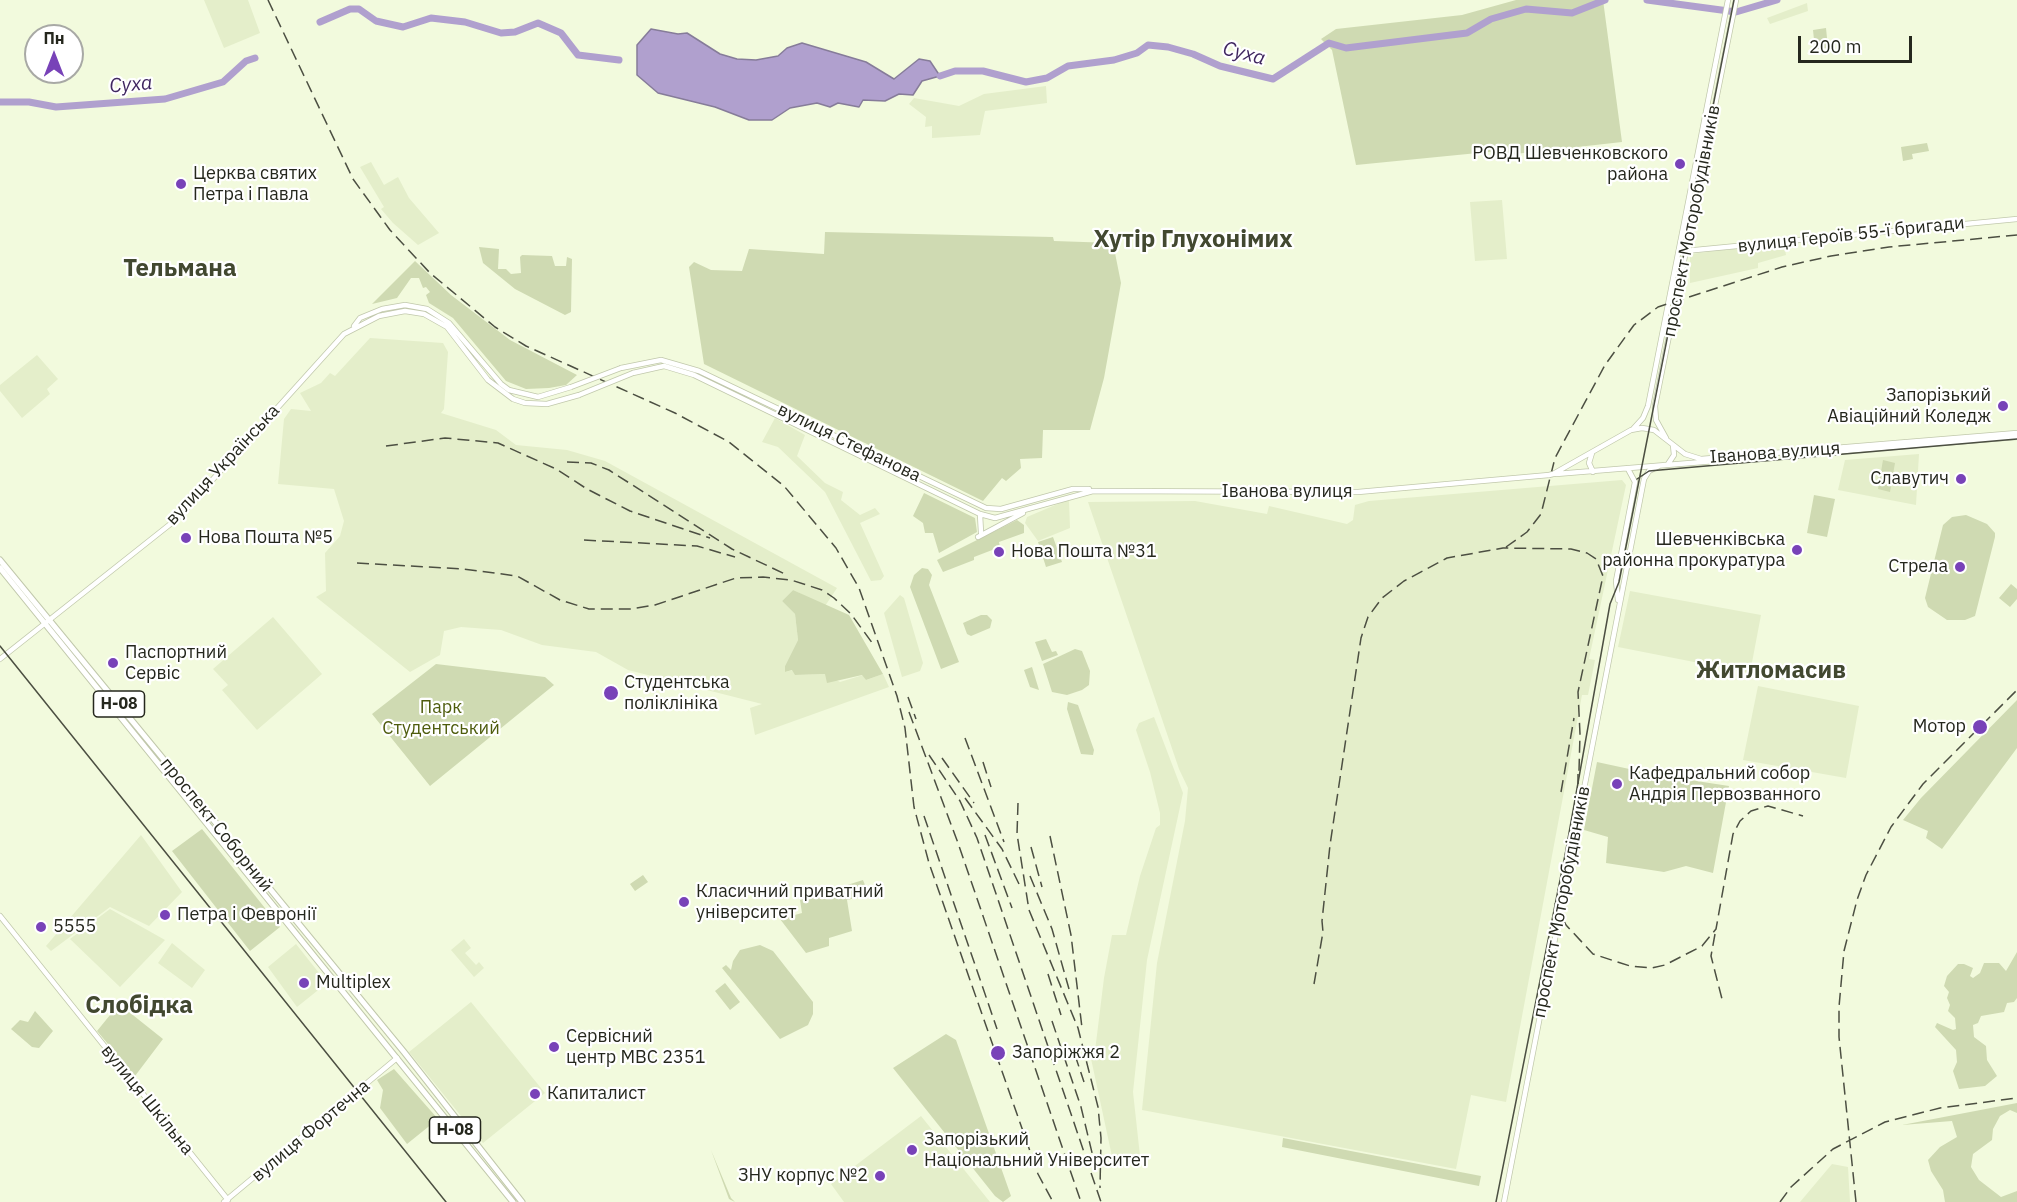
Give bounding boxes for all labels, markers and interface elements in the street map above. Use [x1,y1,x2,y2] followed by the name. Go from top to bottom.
[24,24,84,84] north arrow
[1801,24,1915,62] scale bar
[43,28,65,48] text: Пн
[1809,35,1861,58] text: 200 m
[1220,37,1268,71] water label: Суха
[109,71,153,99] water label: Суха
[1659,103,1725,339] street label: проспект Моторобудівників
[1472,143,1668,186] place label: РОВД Шевченковского района
[1673,157,1687,171] marker: РОВД Шевченковского района
[193,163,317,206] place label: Церква святих Петра і Павла
[174,177,188,191] marker: Церква святих Петра і Павла
[1736,212,1966,258] street label: вулиця Героїв 55-ї бригади
[1093,226,1293,254] district label: Хутір Глухонімих
[123,255,237,283] district label: Тельмана
[1827,385,1991,428] place label: Запорізький Авіаційний Коледж
[774,399,924,487] street label: вулиця Стефанова
[1996,399,2010,413] marker: Запорізький Авіаційний Коледж
[162,400,284,530] street label: вулиця Українська
[1709,438,1841,468] street label: Іванова вулиця
[1870,468,1949,490] place label: Славутич
[1954,472,1968,486] marker: Славутич
[1221,481,1353,503] street label: Іванова вулиця
[198,527,333,549] place label: Нова Пошта №5
[1602,529,1785,572] place label: Шевченківська районна прокуратура
[179,531,193,545] marker: Нова Пошта №5
[1011,541,1157,563] place label: Нова Пошта №31
[1790,543,1804,557] marker: Шевченківська районна прокуратура
[992,545,1006,559] marker: Нова Пошта №31
[1888,556,1948,578] place label: Стрела
[1953,560,1967,574] marker: Стрела
[125,642,227,684] place label: Паспортний Сервіс
[106,656,120,670] marker: Паспортний Сервіс
[1696,657,1846,685] district label: Житломасив
[624,672,730,714] place label: Студентська поліклініка
[602,684,620,702] marker: Студентська поліклініка
[94,691,144,717] road number: Н-08
[382,697,500,740] park label: Парк Студентський
[1913,716,1966,738] place label: Мотор
[1971,718,1989,736] marker: Мотор
[155,754,277,896] street label: проспект Соборний
[1629,763,1821,806] place label: Кафедральний собор Андрія Первозванного
[1610,777,1624,791] marker: Кафедральний собор Андрія Первозванного
[1529,784,1595,1020] street label: проспект Моторобудівників
[696,881,884,924] place label: Класичний приватний університет
[677,895,691,909] marker: Класичний приватний університет
[177,904,316,926] place label: Петра і Февронії
[158,908,172,922] marker: Петра і Февронії
[53,916,96,938] place label: 5555
[34,920,48,934] marker: 5555
[316,972,391,994] place label: Multiplex
[297,976,311,990] marker: Multiplex
[85,992,193,1020] district label: Слобідка
[566,1026,705,1068] place label: Сервісний центр МВС 2351
[547,1040,561,1054] marker: Сервісний центр МВС 2351
[96,1041,198,1159] street label: вулиця Шкільна
[1012,1042,1120,1064] place label: Запоріжжя 2
[989,1044,1007,1062] marker: Запоріжжя 2
[248,1075,374,1187] street label: вулиця Фортечна
[547,1083,646,1105] place label: Капиталист
[528,1087,542,1101] marker: Капиталист
[430,1117,480,1143] road number: Н-08
[924,1129,1149,1172] place label: Запорізький Національний Університет
[905,1143,919,1157] marker: Запорізький Національний Університет
[738,1165,868,1187] place label: ЗНУ корпус №2
[873,1169,887,1183] marker: ЗНУ корпус №2

